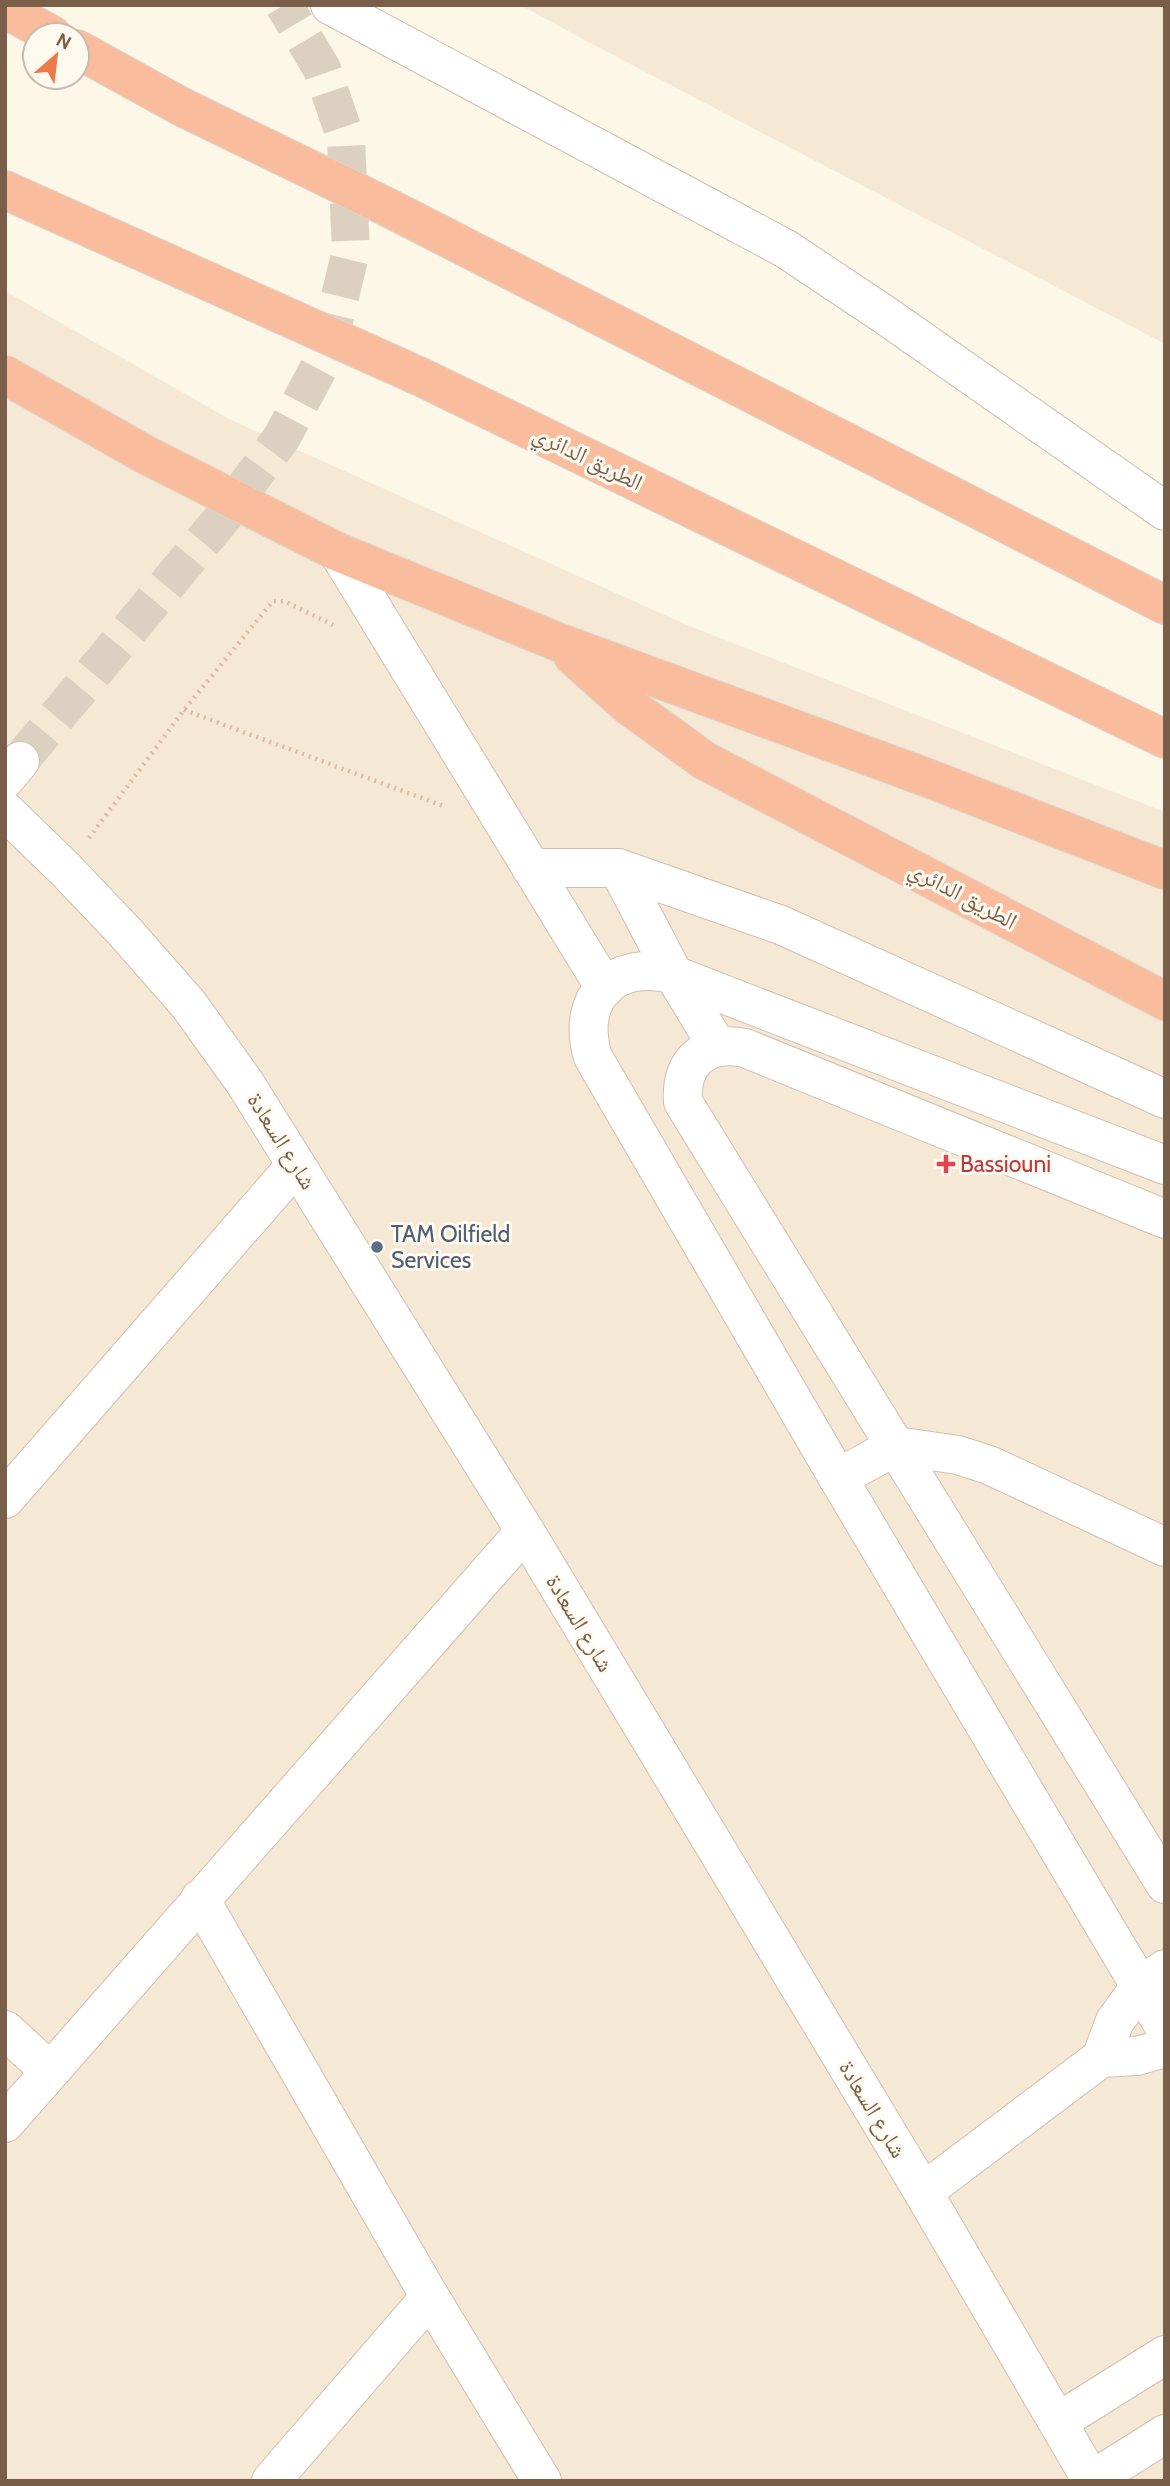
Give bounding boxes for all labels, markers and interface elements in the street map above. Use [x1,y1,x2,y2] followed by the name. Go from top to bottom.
[21,21,91,91] north arrow
[52,28,75,55] text: N
[526,419,647,501] street label: الطريق الدائري
[902,855,1022,939] street label: الطريق الدائري
[240,1087,323,1195] street label: شارع السعادة
[960,1150,1051,1178] place label: Bassiouni
[938,1156,954,1172] marker: Bassiouni
[391,1220,510,1274] place label: TAM Oilfield Services
[369,1239,385,1255] marker: TAM Oilfield Services
[539,1569,620,1677] street label: شارع السعادة
[832,2055,913,2163] street label: شارع السعادة

